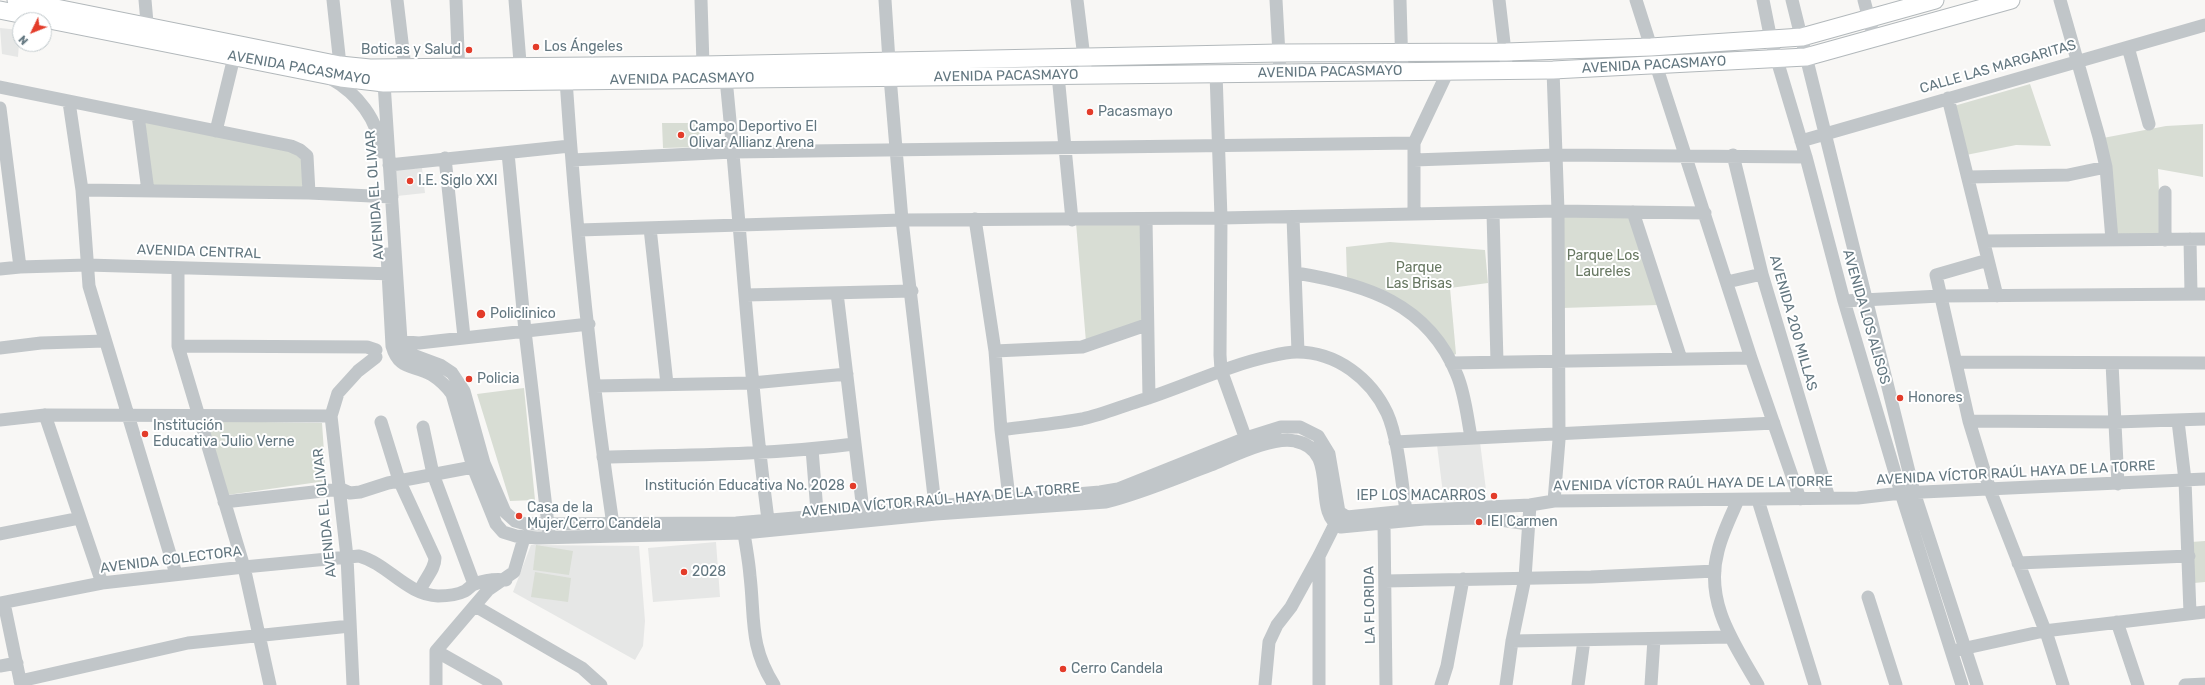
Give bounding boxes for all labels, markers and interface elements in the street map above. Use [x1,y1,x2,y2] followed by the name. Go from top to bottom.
[12,12,52,52] north arrow
[16,33,31,47] text: N
[1918,37,2078,97] street label: CALLE LAS MARGARITAS
[544,39,623,55] place label: Los Ángeles
[361,42,461,58] place label: Boticas y Salud
[531,42,541,52] marker: Los Ángeles
[464,45,474,55] marker: Boticas y Salud
[226,47,372,89] street label: AVENIDA PACASMAYO
[1581,53,1727,77] street label: AVENIDA PACASMAYO
[1258,62,1402,82] street label: AVENIDA PACASMAYO
[934,66,1078,86] street label: AVENIDA PACASMAYO
[610,69,754,89] street label: AVENIDA PACASMAYO
[1098,104,1173,120] place label: Pacasmayo
[1085,107,1095,117] marker: Pacasmayo
[689,119,817,152] place label: Campo Deportivo El Olivar Allianz Arena
[362,129,388,261] street label: AVENIDA EL OLIVAR
[676,130,686,140] marker: Campo Deportivo El Olivar Allianz Arena
[418,173,497,189] place label: I.E. Siglo XXI
[405,176,415,186] marker: I.E. Siglo XXI
[137,241,261,263] street label: AVENIDA CENTRAL
[1567,248,1639,280] park label: Parque Los Laureles
[1839,248,1893,386] street label: AVENIDA LOS ALISOS
[1766,253,1820,393] street label: AVENIDA 200 MILLAS
[1386,260,1452,292] park label: Parque Las Brisas
[490,306,556,322] place label: Policlinico
[475,308,487,320] marker: Policlinico
[477,371,520,387] place label: Policia
[464,374,474,384] marker: Policia
[1908,390,1963,406] place label: Honores
[1895,393,1905,403] marker: Honores
[153,418,294,450] place label: Institución Educativa Julio Verne
[140,429,150,439] marker: Institución Educativa Julio Verne
[310,447,340,579] street label: AVENIDA EL OLIVAR
[1876,457,2156,489] street label: AVENIDA VÍCTOR RAÚL HAYA DE LA TORRE
[1553,473,1833,495] street label: AVENIDA VÍCTOR RAÚL HAYA DE LA TORRE
[645,478,845,494] place label: Institución Educativa No. 2028
[801,479,1081,521] street label: AVENIDA VÍCTOR RAÚL HAYA DE LA TORRE
[848,481,858,491] marker: Institución Educativa No. 2028
[1356,488,1486,504] place label: IEP LOS MACARROS
[1489,491,1499,501] marker: IEP LOS MACARROS
[527,500,661,532] place label: Casa de la Mujer/Cerro Candela
[514,511,524,521] marker: Casa de la Mujer/Cerro Candela
[1487,514,1558,530] place label: IEI Carmen
[1474,517,1484,527] marker: IEI Carmen
[99,543,243,577] street label: AVENIDA COLECTORA
[692,564,726,580] place label: 2028
[1361,566,1379,644] street label: LA FLORIDA
[679,567,689,577] marker: 2028
[1071,661,1163,677] place label: Cerro Candela
[1058,664,1068,674] marker: Cerro Candela

